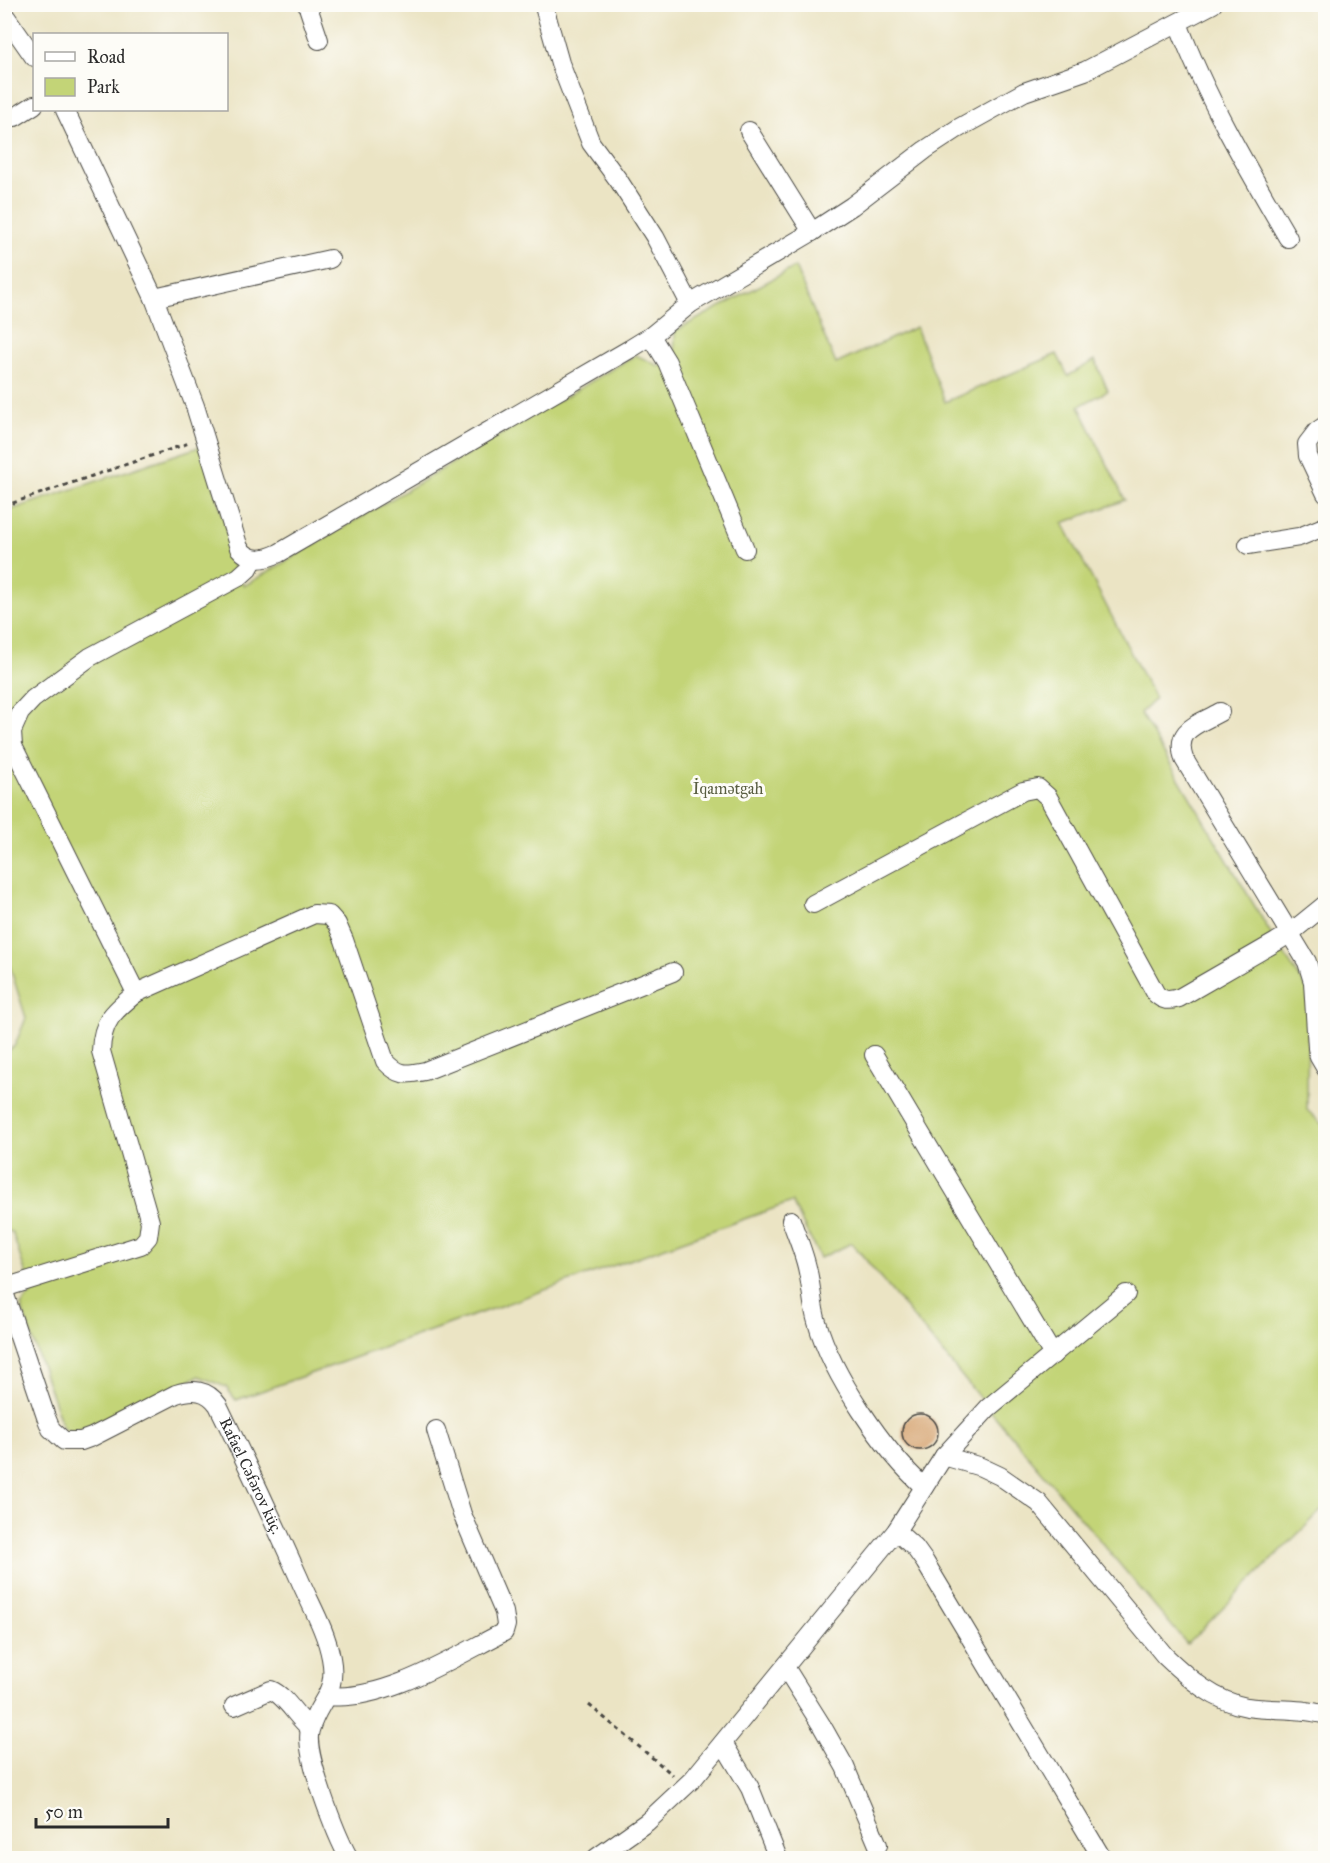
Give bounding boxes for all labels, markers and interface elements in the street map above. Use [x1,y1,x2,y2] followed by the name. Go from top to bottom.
[33,33,228,111] legend
[87,46,125,68] text: Road
[87,76,120,98] text: Park
[693,778,763,799] park label: İqamətgah
[216,1414,287,1537] street label: Rafael Cəfərov küç.
[36,1791,168,1829] scale bar
[45,1801,83,1823] text: 50 m

